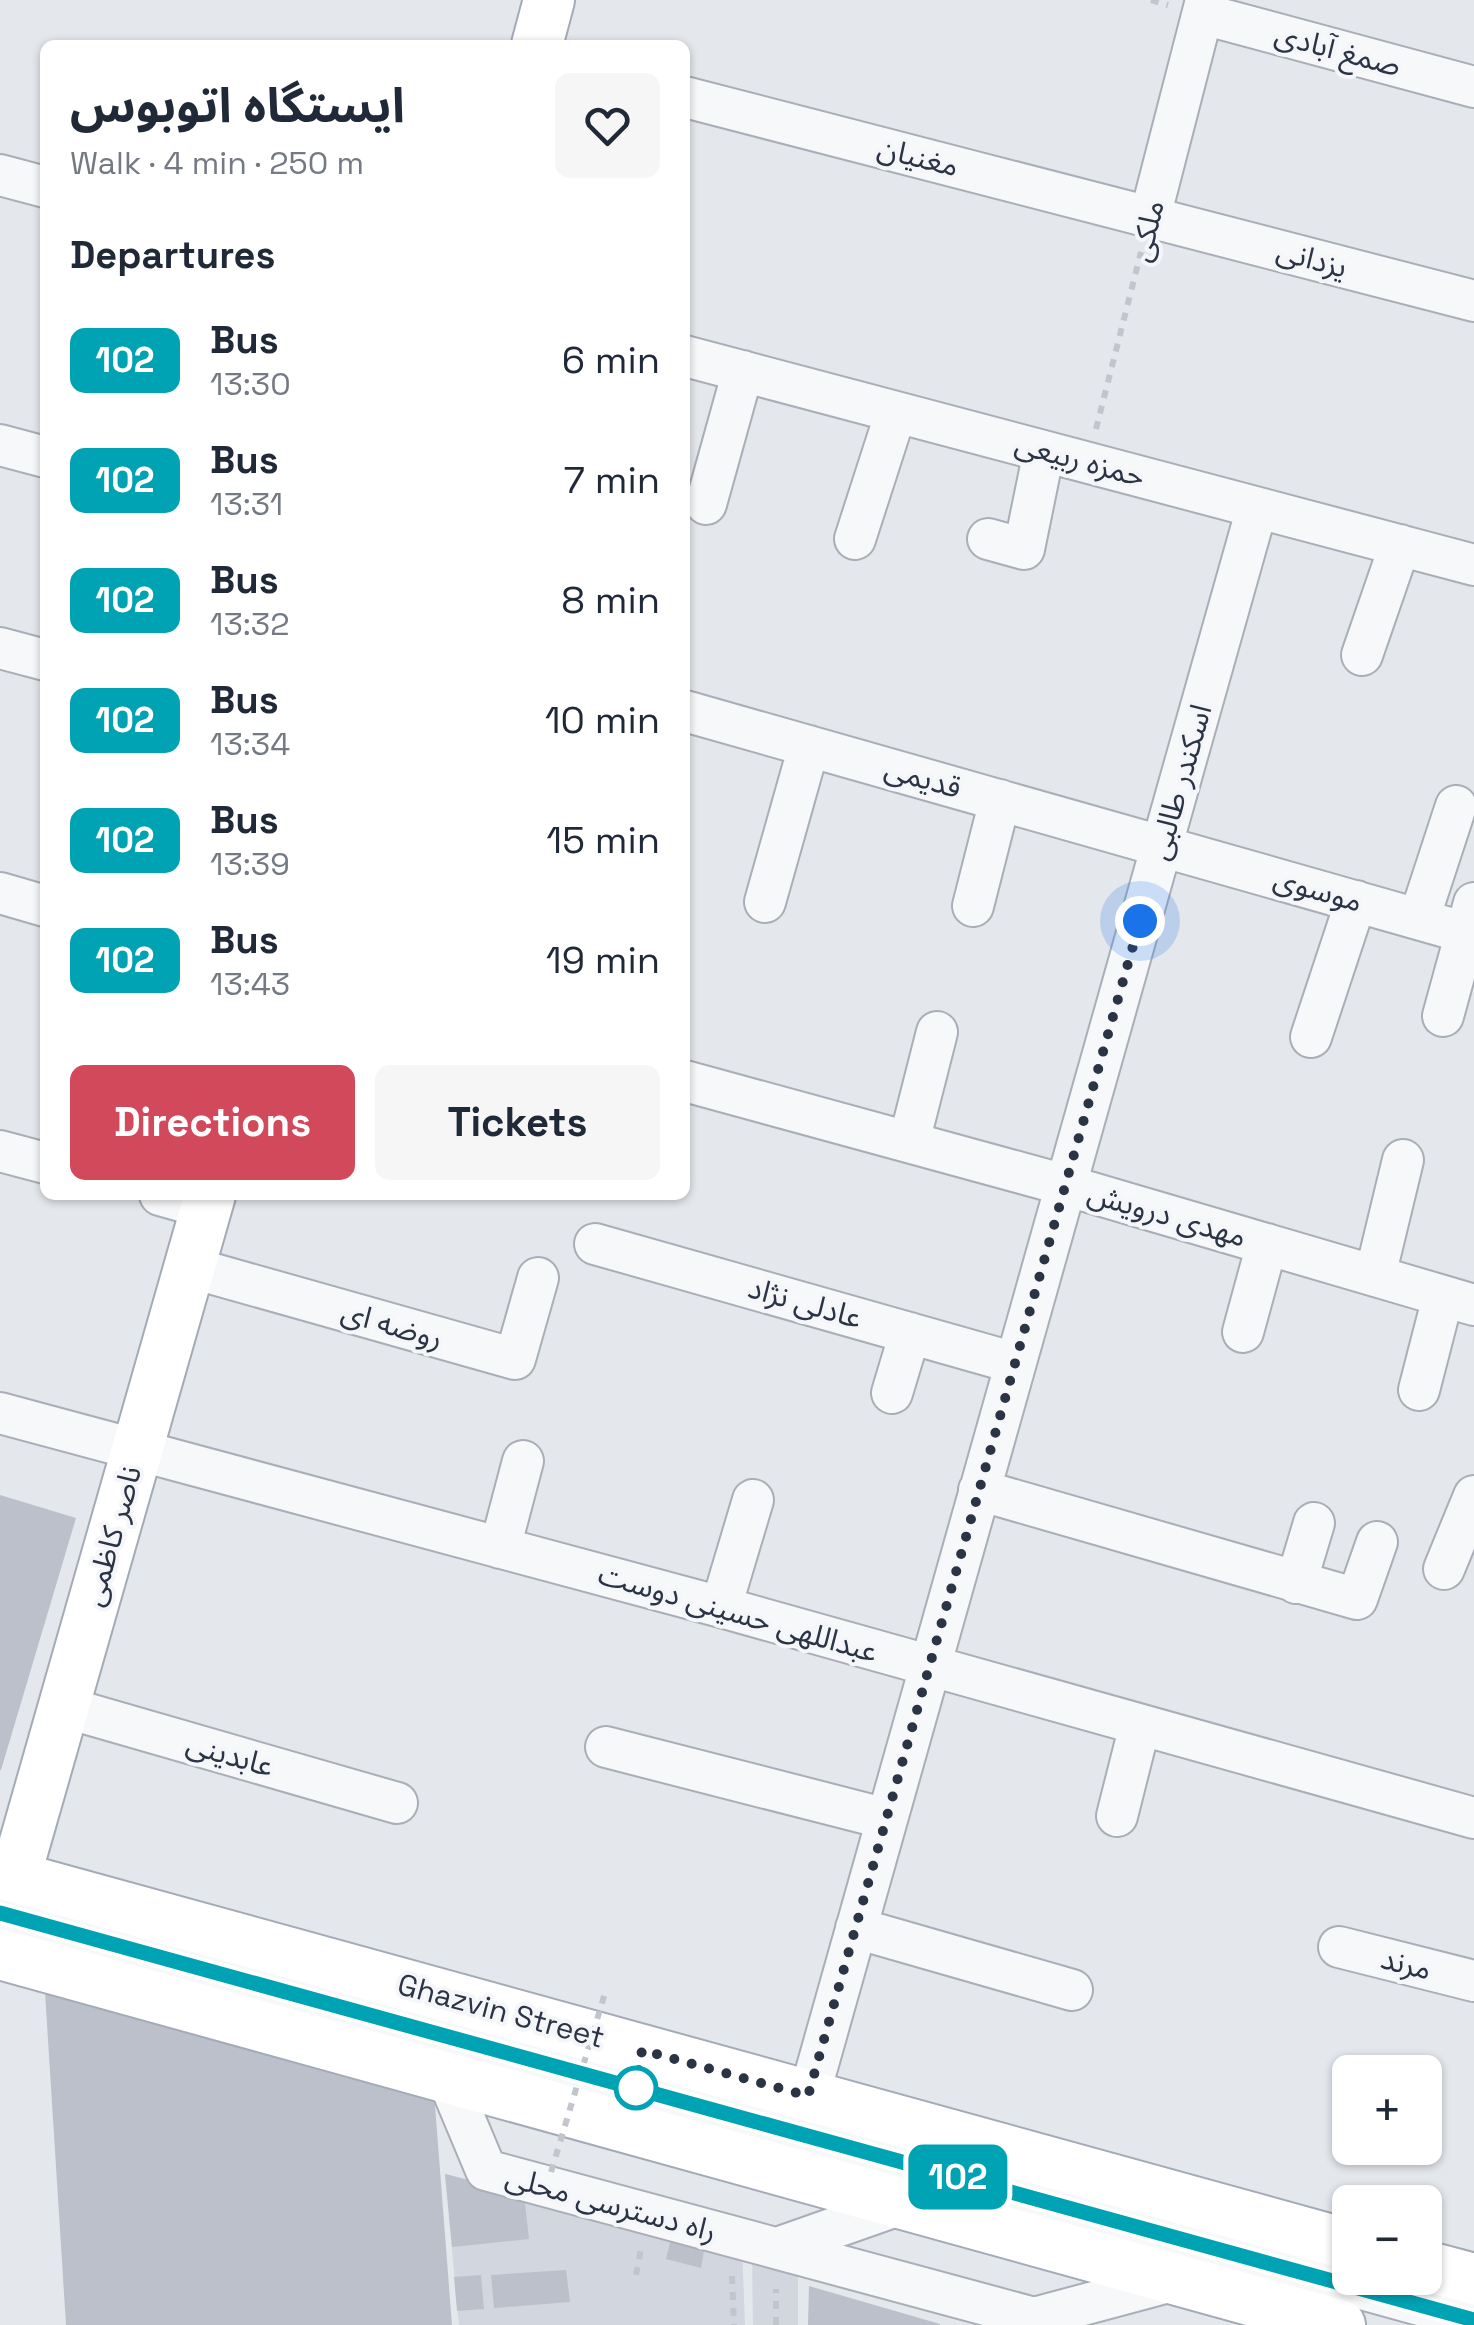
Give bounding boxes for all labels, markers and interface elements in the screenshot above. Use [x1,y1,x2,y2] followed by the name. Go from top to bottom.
[1270,14,1405,88] street label: صمغ آبادی
[555,73,660,178] button: heart
[70,75,405,136] text: ایستگاه اتوبوس
[874,128,963,185] street label: مغنیان
[70,143,364,183] text: Walk · 4 min · 250 m
[1120,196,1173,266] street label: ملکی
[1273,230,1352,287] street label: یزدانی
[70,231,275,279] text: Departures
[210,316,279,364] text: Bus
[562,336,660,384] text: 6 min
[95,338,155,382] text: 102
[210,364,291,404] text: 13:30
[1011,424,1149,496] street label: حمزه ربیعی
[210,436,279,484] text: Bus
[564,456,660,504] text: 7 min
[95,458,155,502] text: 102
[210,484,283,524] text: 13:31
[210,556,279,604] text: Bus
[561,576,660,624] text: 8 min
[95,578,155,622] text: 102
[210,604,289,644] text: 13:32
[210,676,279,724] text: Bus
[545,696,660,744] text: 10 min
[95,698,155,742] text: 102
[1139,700,1220,864] street label: اسکندر طالبی
[210,724,290,764] text: 13:34
[880,748,966,807] street label: قدیمی
[210,796,279,844] text: Bus
[546,816,660,864] text: 15 min
[95,818,155,862] text: 102
[210,844,290,884] text: 13:39
[1269,858,1367,921] street label: موسوی
[1115,896,1165,946] your location
[210,916,279,964] text: Bus
[546,936,660,984] text: 19 min
[95,938,155,982] text: 102
[210,964,290,1004] text: 13:43
[70,1065,355,1180] button: Directions
[375,1065,660,1180] button: Tickets
[1083,1173,1251,1256] street label: مهدی درویش
[744,1268,866,1337] street label: عادلی نژاد
[337,1291,447,1358] street label: روضه ای
[73,1461,150,1611] street label: ناصر کاظمی
[594,1554,882,1671] street label: عبداللهی حسینی دوست
[182,1723,278,1786] street label: عابدینی
[1377,1938,1435,1989] street label: مرند
[394,1964,609,2057] street label: Ghazvin Street
[1332,2055,1442,2295] map controls
[1332,2055,1442,2165] button: +
[615,2067,657,2109] unlabelled marker
[900,2144,1016,2210] line badge: 102
[928,2155,988,2199] text: 102
[502,2157,721,2250] street label: راه دسترسی محلی
[1332,2185,1442,2295] button: −

